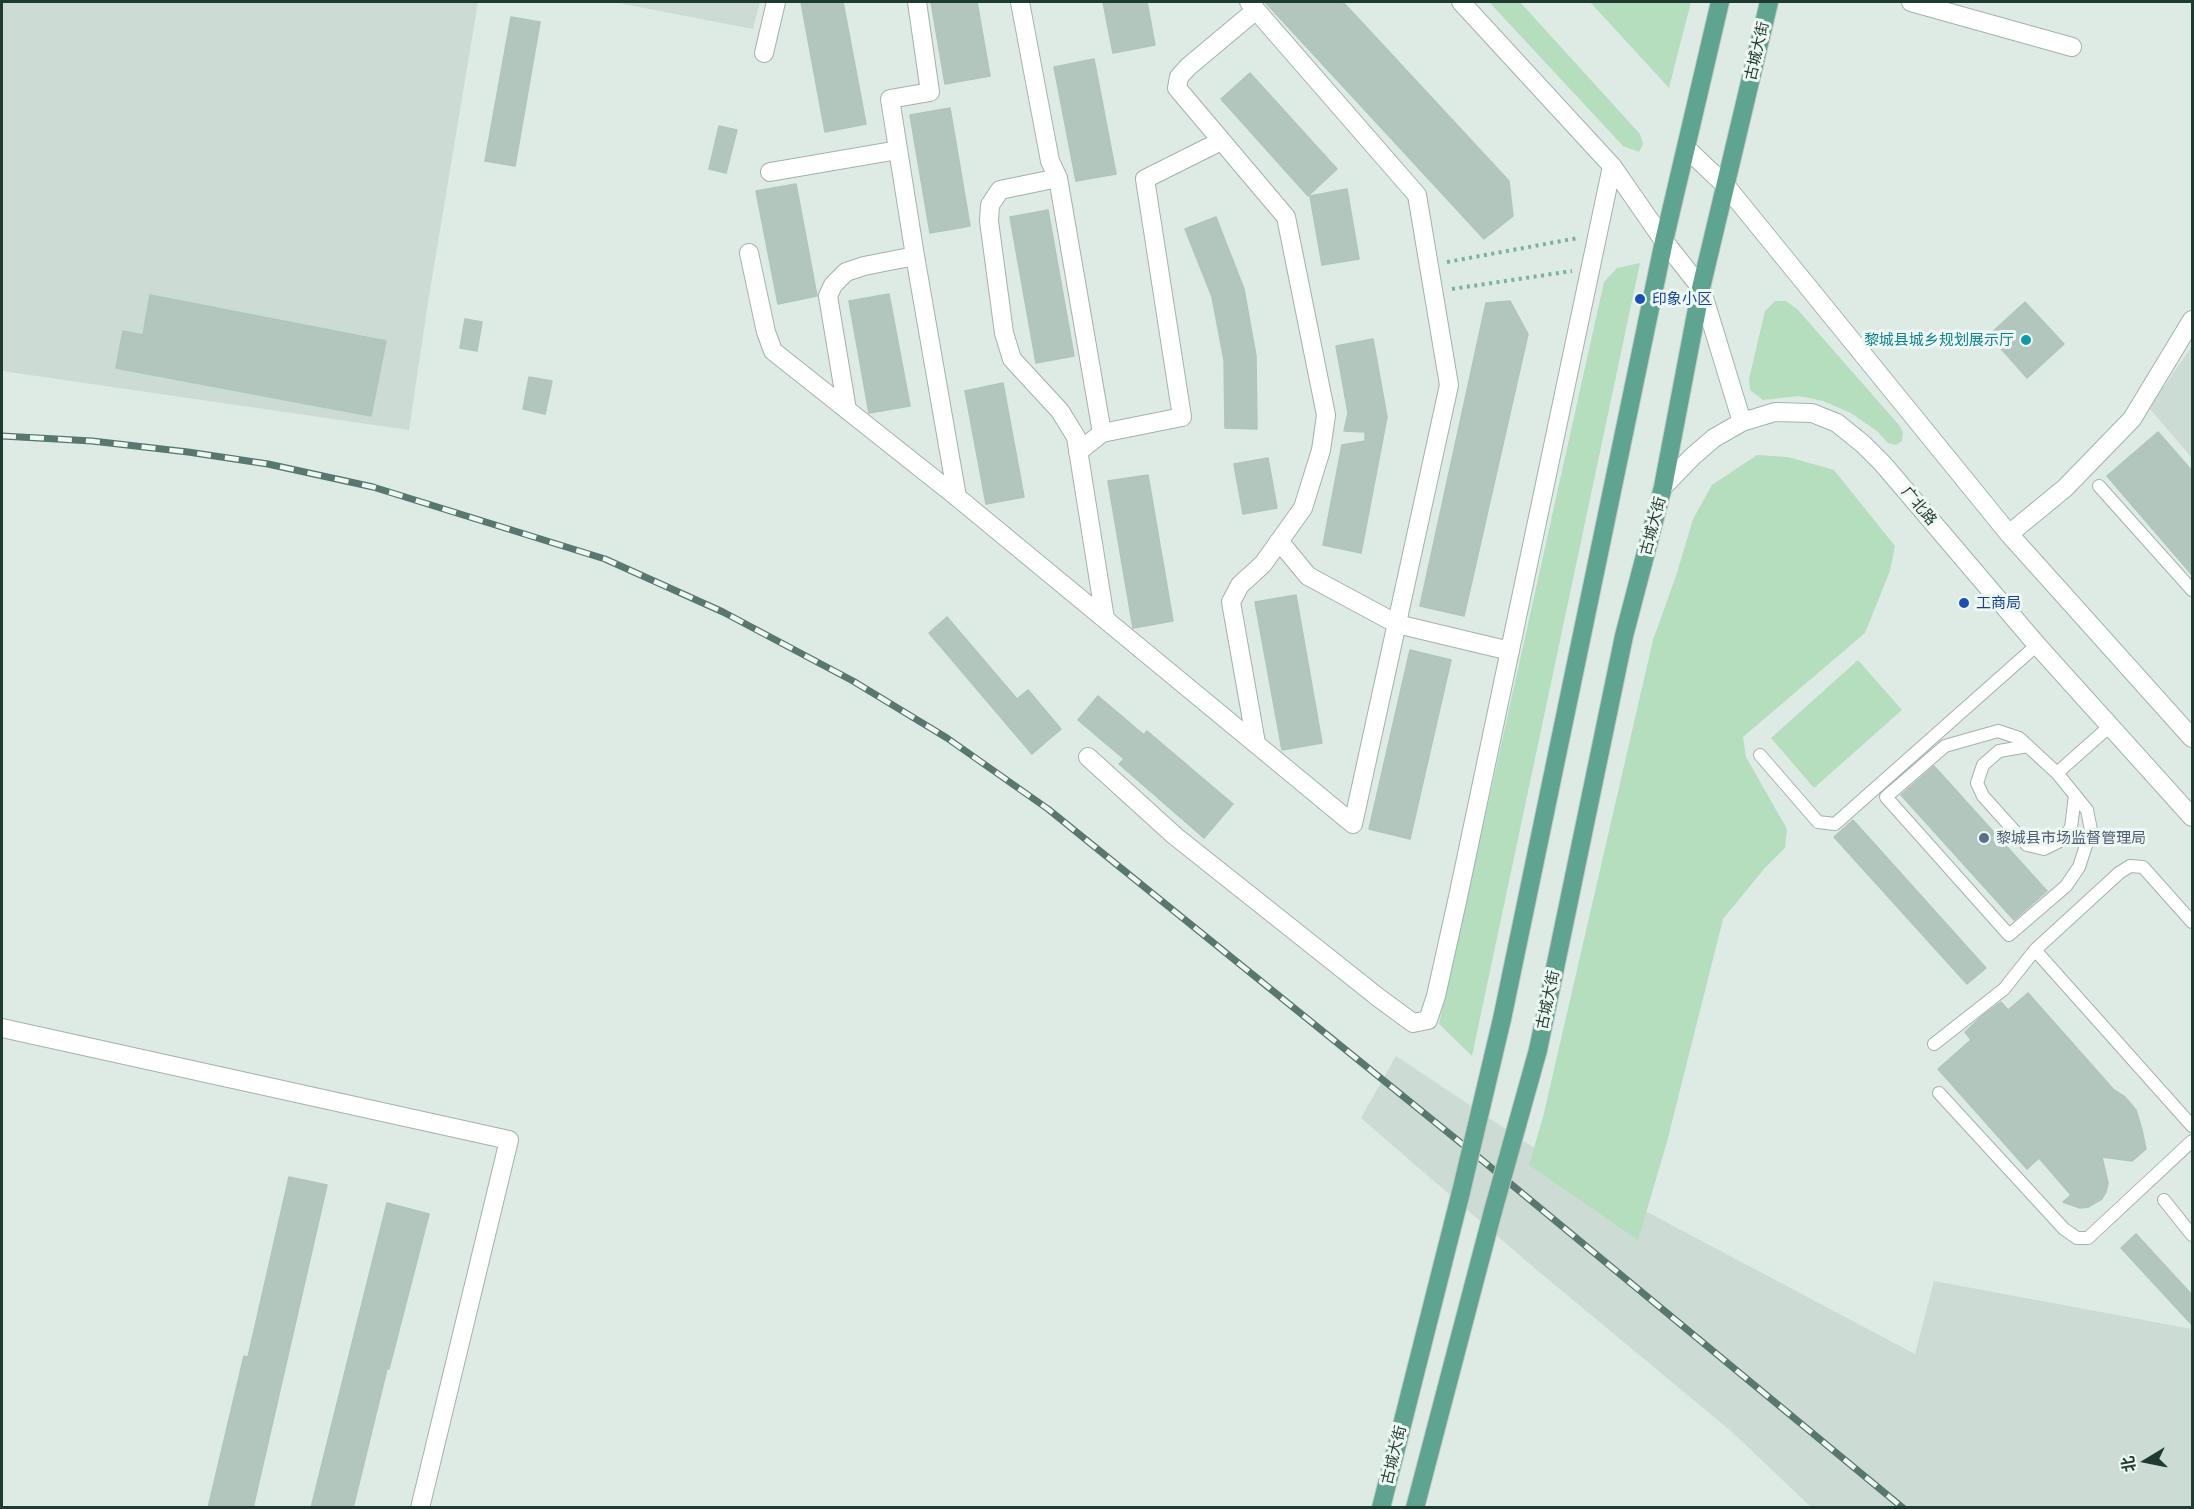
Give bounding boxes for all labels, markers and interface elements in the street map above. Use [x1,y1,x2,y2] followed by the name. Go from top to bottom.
[1741,20,1773,82] street label: 古城大街
[1652,290,1712,308] place label: 印象小区
[1633,292,1647,306] marker: 印象小区
[1864,331,2014,349] place label: 黎城县城乡规划展示厅
[2019,333,2033,347] marker: 黎城县城乡规划展示厅
[1898,483,1940,529] street label: 广北路
[1637,495,1669,557] street label: 古城大街
[1976,594,2021,612] place label: 工商局
[1957,596,1971,610] marker: 工商局
[1996,829,2146,847] place label: 黎城县市场监督管理局
[1977,831,1991,845] marker: 黎城县市场监督管理局
[1533,969,1563,1031] street label: 古城大街
[1378,1424,1410,1486] street label: 古城大街
[2116,1431,2176,1491] north arrow
[2117,1455,2140,1474] text: 北

